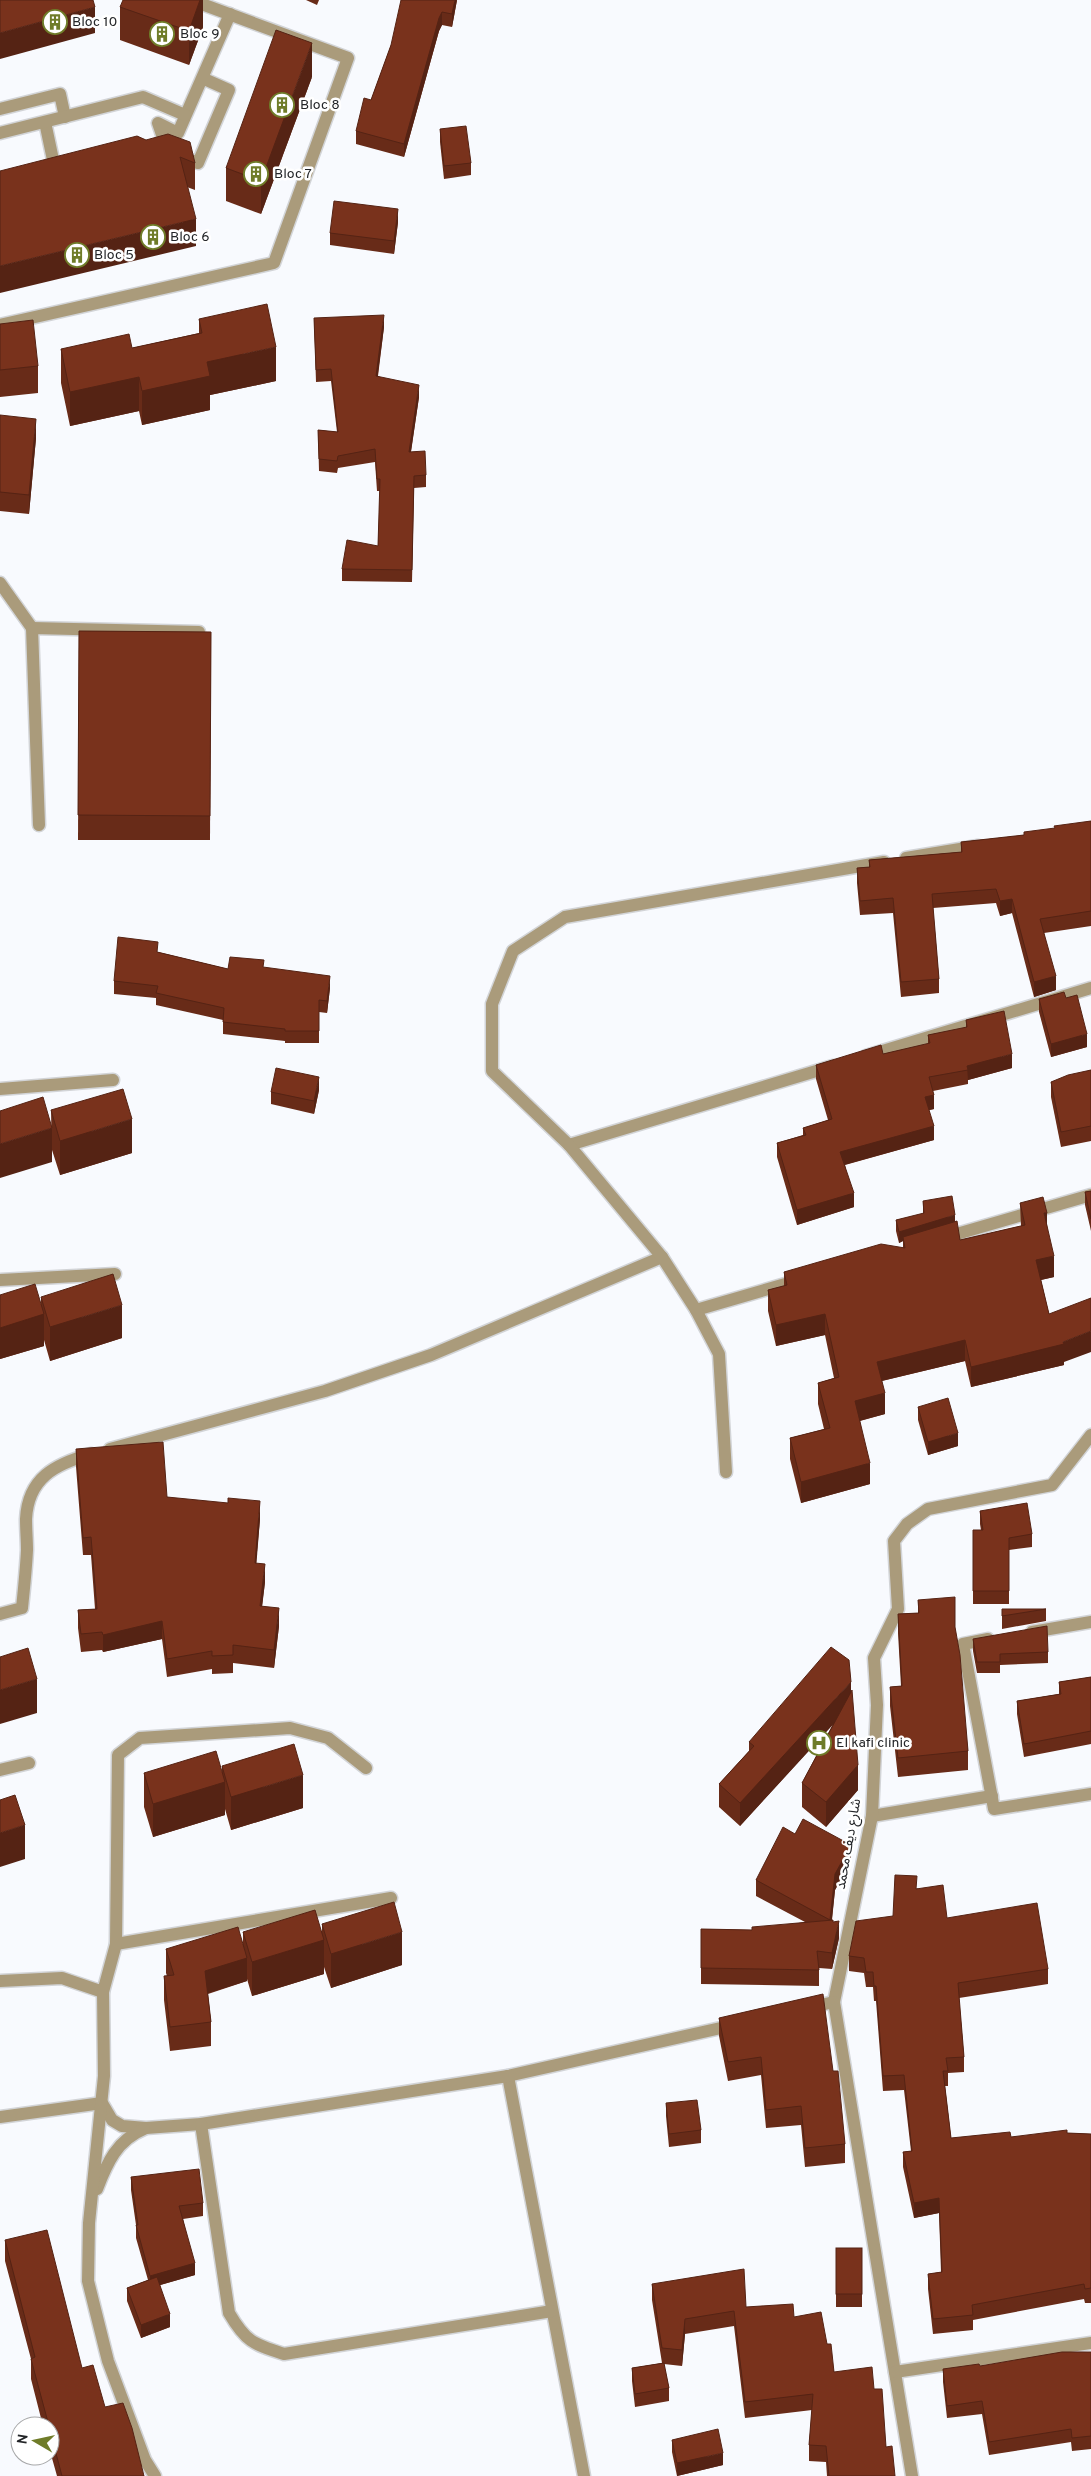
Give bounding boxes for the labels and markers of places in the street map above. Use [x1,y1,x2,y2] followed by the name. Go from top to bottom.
[42,9,68,35] building icon: Bloc 10
[72,14,117,31] place label: Bloc 10
[149,21,175,47] building icon: Bloc 9
[180,26,220,43] place label: Bloc 9
[269,92,295,118] building icon: Bloc 8
[300,97,340,114] place label: Bloc 8
[243,161,269,187] building icon: Bloc 7
[274,166,312,183] place label: Bloc 7
[140,224,166,250] building icon: Bloc 6
[170,229,210,246] place label: Bloc 6
[64,242,90,268] building icon: Bloc 5
[94,247,134,264] place label: Bloc 5
[806,1730,832,1756] hospital icon: El kafi clinic
[836,1735,910,1752] place label: El kafi clinic

